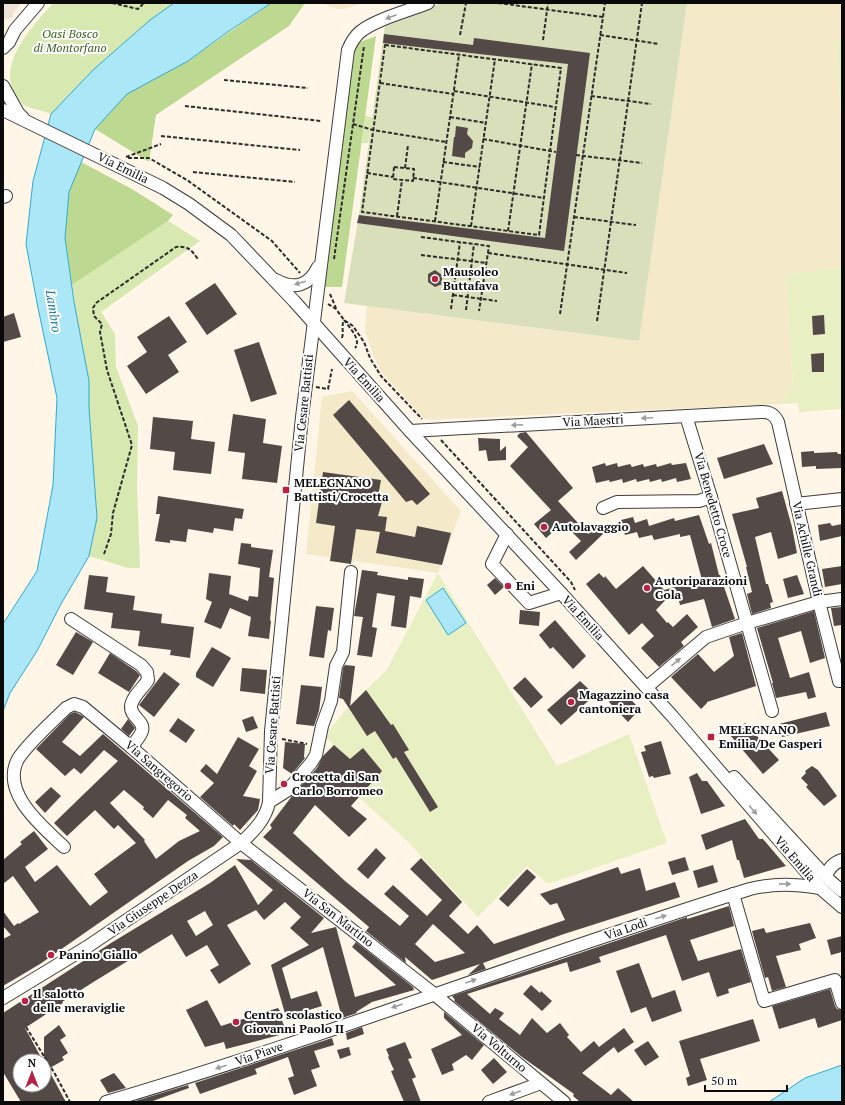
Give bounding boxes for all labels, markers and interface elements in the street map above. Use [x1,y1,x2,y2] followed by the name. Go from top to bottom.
[385,14,397,20] one-way arrow
[33,26,107,55] park label: Oasi Bosco di Montorfano
[95,149,151,186] street label: Via Emilia
[443,264,499,293] place label: Mausoleo Buttafava
[430,274,440,284] marker: Mausoleo Buttafava
[293,281,306,287] one-way arrow
[42,287,66,334] water label: Lambro
[291,353,316,453] street label: Via Cesare Battisti
[340,354,388,405] street label: Via Emilia
[562,411,624,430] street label: Via Maestri
[641,414,653,421] one-way arrow
[511,421,523,428] one-way arrow
[691,450,736,559] street label: Via Benedetto Croce
[294,475,389,504] place label: MELEGNANO Battisti/Crocetta
[281,485,291,495] marker: MELEGNANO Battisti/Crocetta
[789,500,826,598] street label: Via Achille Grandi
[552,519,629,534] place label: Autolavaggio
[539,522,549,532] marker: Autolavaggio
[655,573,747,602] place label: Autoriparazioni Gola
[516,578,535,593] place label: Eni
[503,581,513,591] marker: Eni
[642,583,652,593] marker: Autoriparazioni Gola
[559,592,607,643] street label: Via Emilia
[671,658,682,667] one-way arrow
[262,675,283,775] street label: Via Cesare Battisti
[579,687,669,716] place label: Magazzino casa cantoniera
[566,697,576,707] marker: Magazzino casa cantoniera
[719,722,822,751] place label: MELEGNANO Emilia/De Gasperi
[706,732,716,742] marker: MELEGNANO Emilia/De Gasperi
[122,737,197,804] street label: Via Sangregorio
[292,769,383,798] place label: Crocetta di San Carlo Borromeo
[279,779,289,789] marker: Crocetta di San Carlo Borromeo
[748,805,757,816] one-way arrow
[772,833,819,884] street label: Via Emilia
[105,867,201,938] street label: Via Giuseppe Dezza
[779,881,792,887] one-way arrow
[300,885,377,950] street label: Via San Martino
[602,914,650,943] street label: Via Lodi
[655,914,667,920] one-way arrow
[59,947,137,962] place label: Panino Giallo
[46,950,56,960] marker: Panino Giallo
[466,978,478,984] one-way arrow
[33,986,126,1015] place label: Il salotto delle meraviglie
[20,996,30,1006] marker: Il salotto delle meraviglie
[391,1004,403,1010] one-way arrow
[244,1007,345,1036] place label: Centro scolastico Giovanni Paolo II
[231,1017,241,1027] marker: Centro scolastico Giovanni Paolo II
[469,1020,530,1075] street label: Via Volturno
[233,1038,285,1069] street label: Via Piave
[12,1053,52,1093] north arrow
[28,1056,37,1070] text: N
[215,1064,227,1070] one-way arrow
[705,1067,787,1093] scale bar
[711,1073,738,1088] text: 50 m
[509,1090,521,1096] one-way arrow

